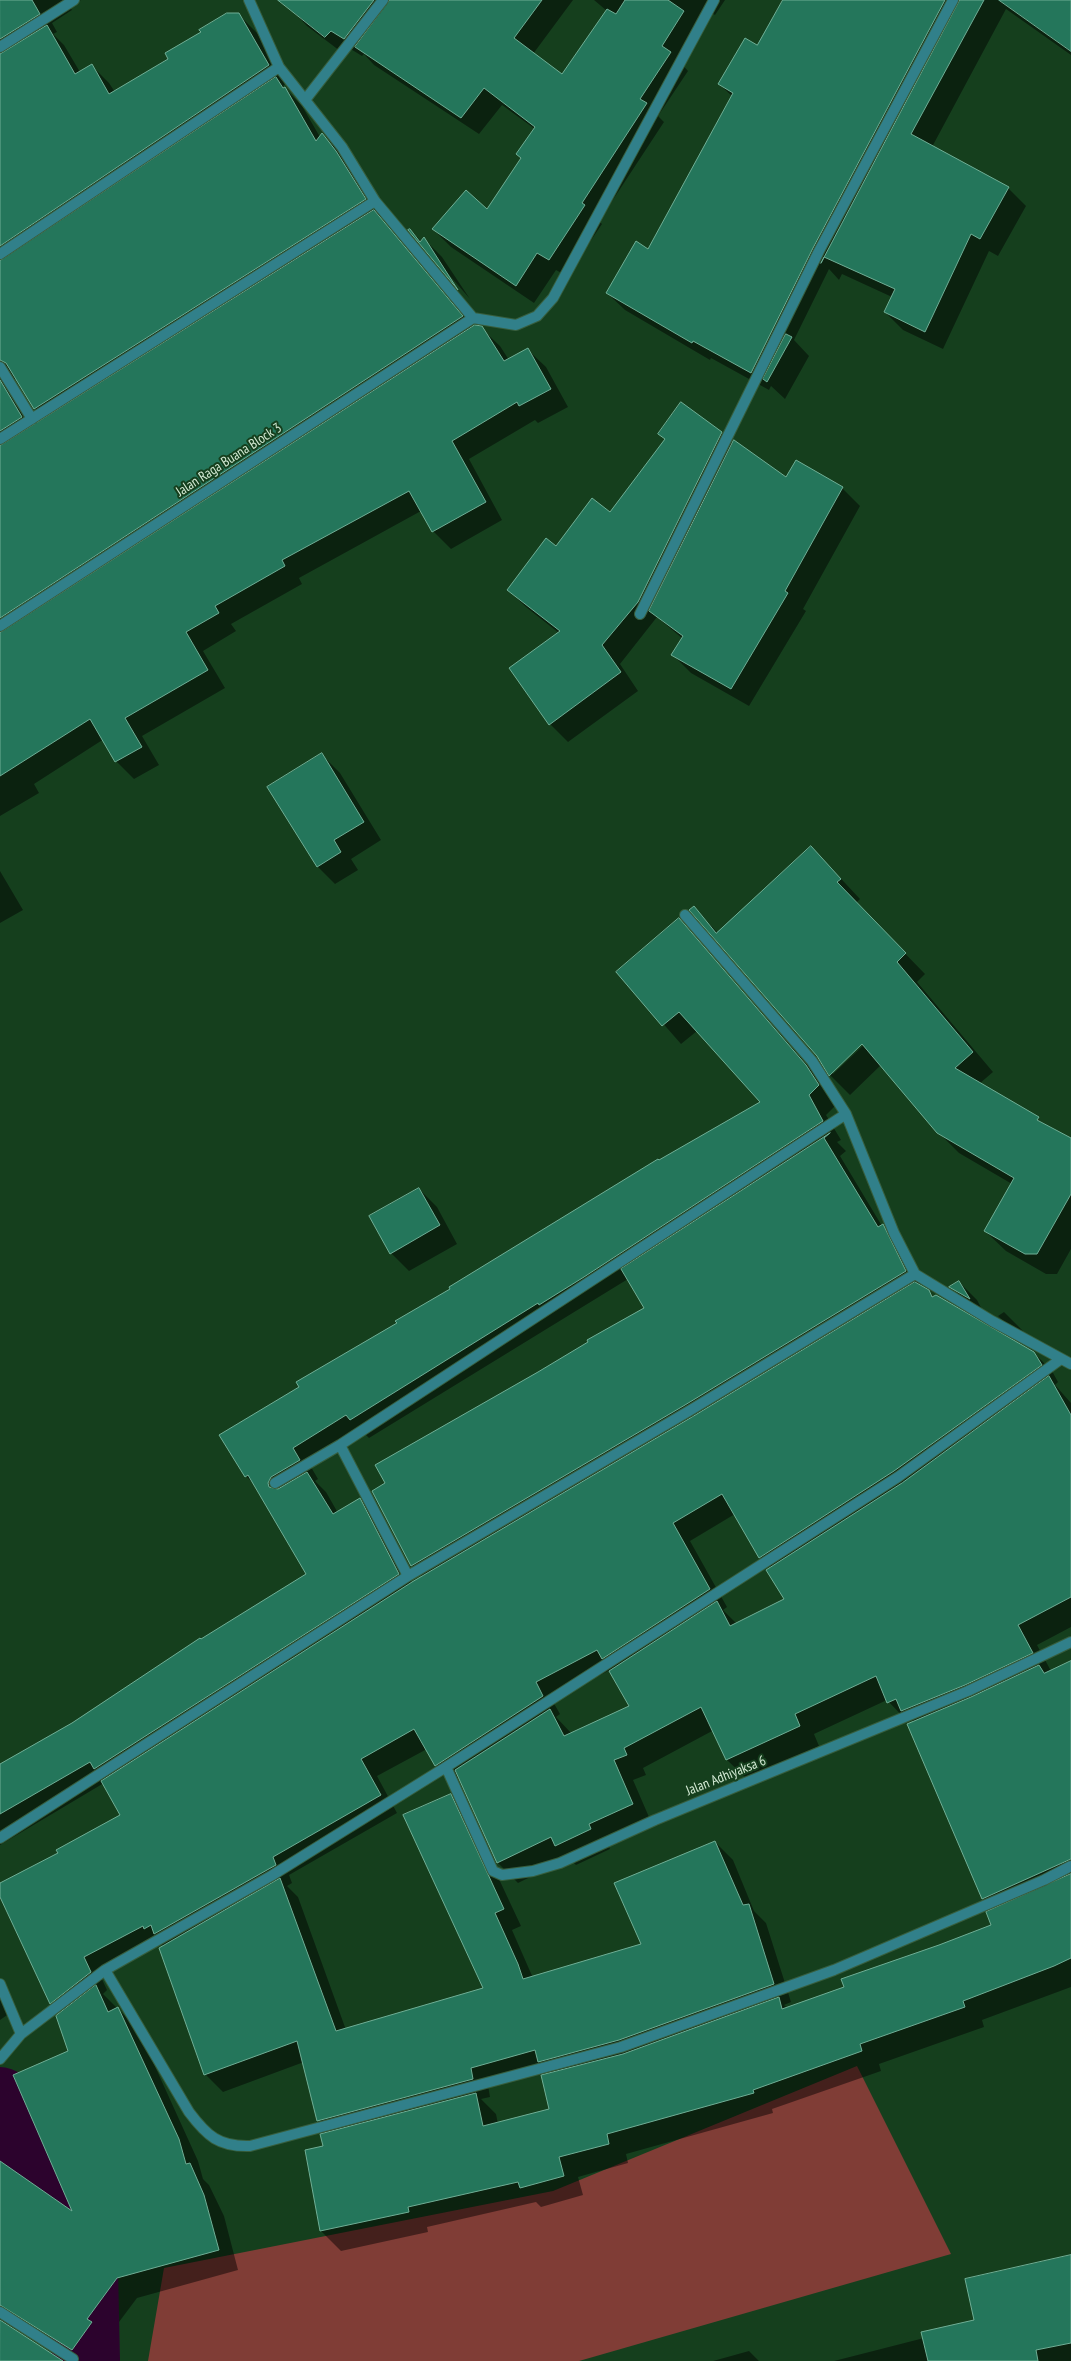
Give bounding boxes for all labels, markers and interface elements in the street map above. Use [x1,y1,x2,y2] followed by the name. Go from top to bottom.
[173,420,285,500] street label: Jalan Raga Buana Block 3
[684,1752,768,1800] street label: Jalan Adhiyaksa 6

